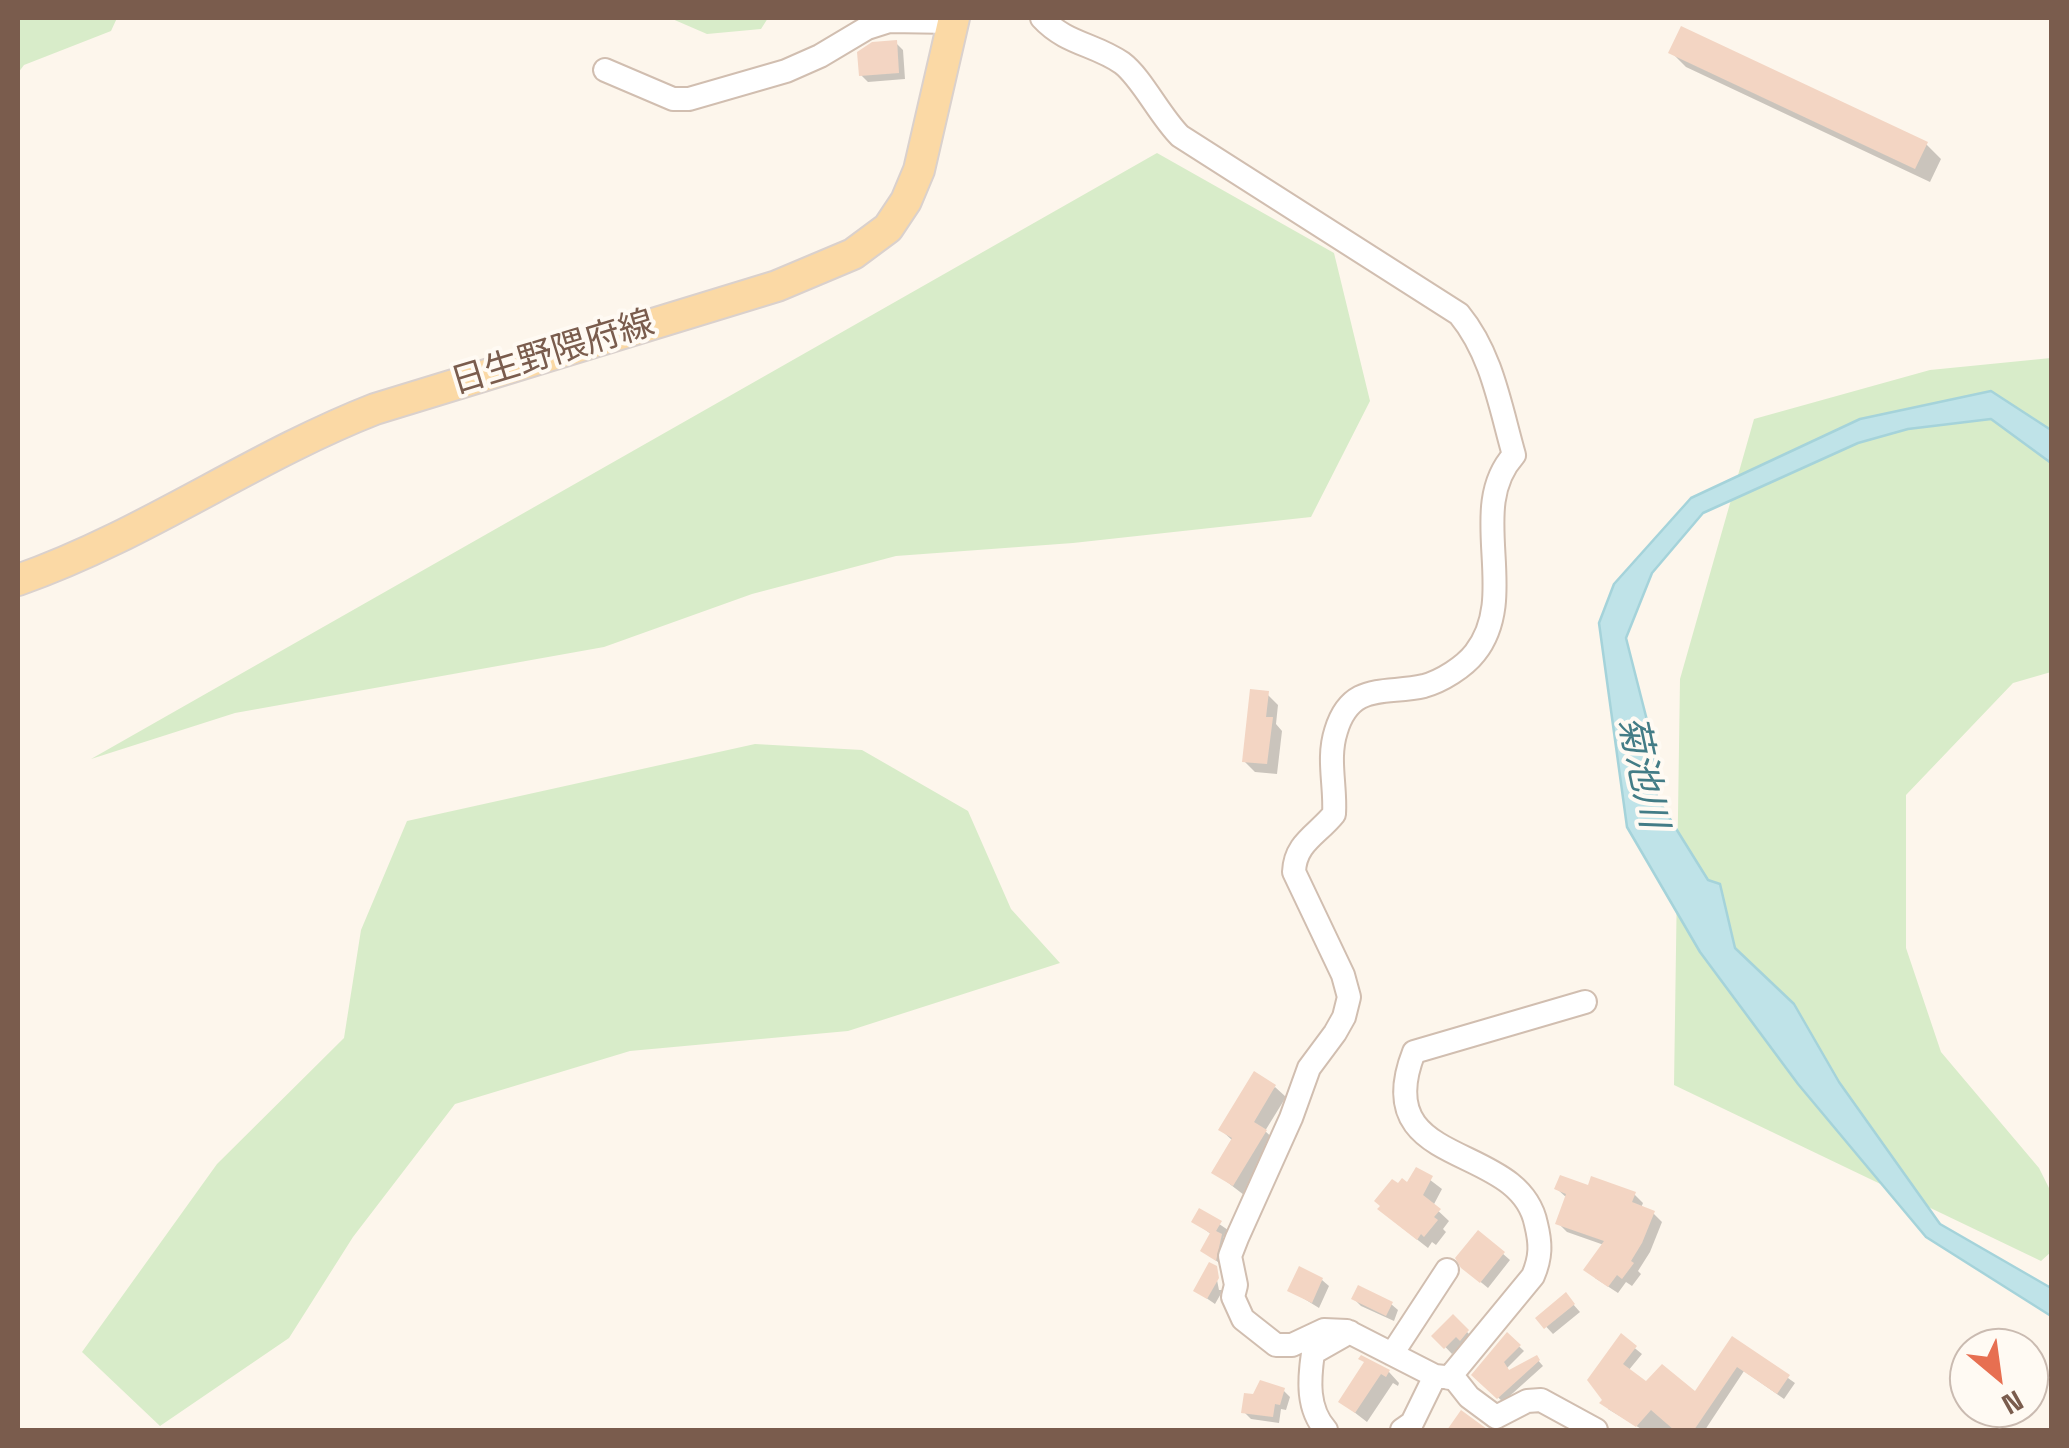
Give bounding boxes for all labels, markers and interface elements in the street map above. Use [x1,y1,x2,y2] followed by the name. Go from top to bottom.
[446,303,660,405] street label: 日生野隈府線
[1607,712,1675,832] water label: 菊池川
[1949,1328,2049,1428] north arrow
[1996,1382,2030,1423] text: N

